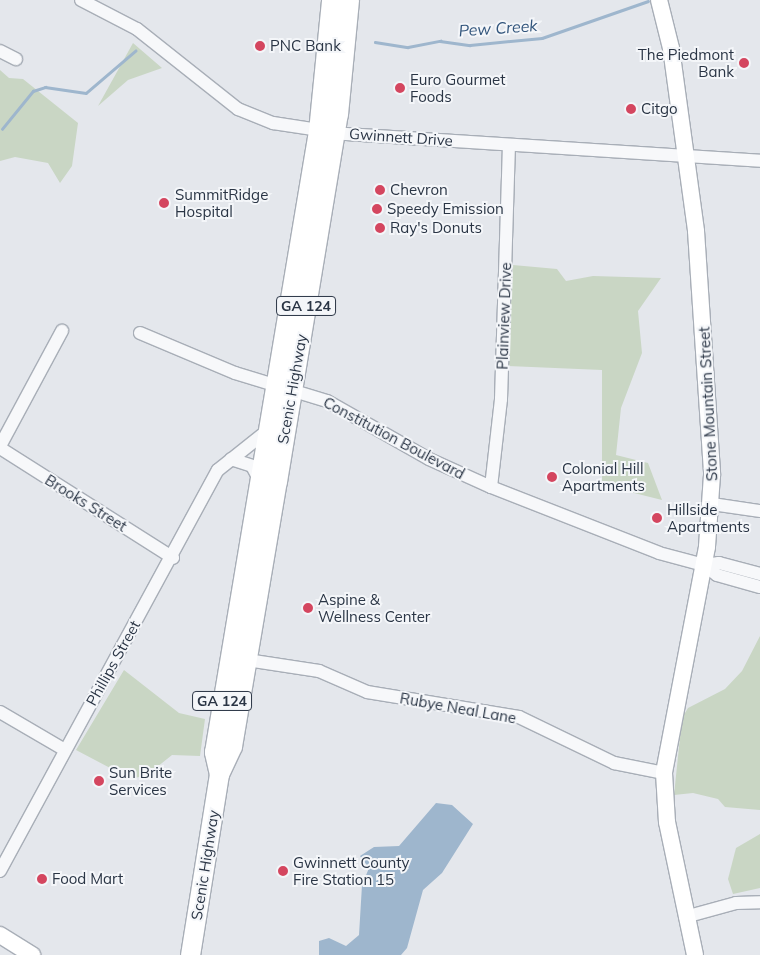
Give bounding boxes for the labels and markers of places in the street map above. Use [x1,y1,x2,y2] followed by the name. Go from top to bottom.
[270,37,341,55] place label: PNC Bank
[254,40,266,52] marker: PNC Bank
[638,45,734,80] place label: The Piedmont Bank
[738,57,750,69] marker: The Piedmont Bank
[410,70,506,105] place label: Euro Gourmet Foods
[394,82,406,94] marker: Euro Gourmet Foods
[641,100,678,118] place label: Citgo
[625,103,637,115] marker: Citgo
[390,181,448,199] place label: Chevron
[374,184,386,196] marker: Chevron
[175,185,268,220] place label: SummitRidge Hospital
[157,196,171,210] marker: SummitRidge Hospital
[387,200,504,218] place label: Speedy Emission
[371,203,383,215] marker: Speedy Emission
[390,219,482,237] place label: Ray's Donuts
[374,222,386,234] marker: Ray's Donuts
[562,459,645,494] place label: Colonial Hill Apartments
[546,471,558,483] marker: Colonial Hill Apartments
[667,500,750,535] place label: Hillside Apartments
[651,512,663,524] marker: Hillside Apartments
[318,590,430,625] place label: Aspine & Wellness Center
[302,602,314,614] marker: Aspine & Wellness Center
[109,763,172,798] place label: Sun Brite Services
[93,775,105,787] marker: Sun Brite Services
[293,853,410,888] place label: Gwinnett County Fire Station 15
[277,865,289,877] marker: Gwinnett County Fire Station 15
[52,870,123,888] place label: Food Mart
[36,873,48,885] marker: Food Mart

